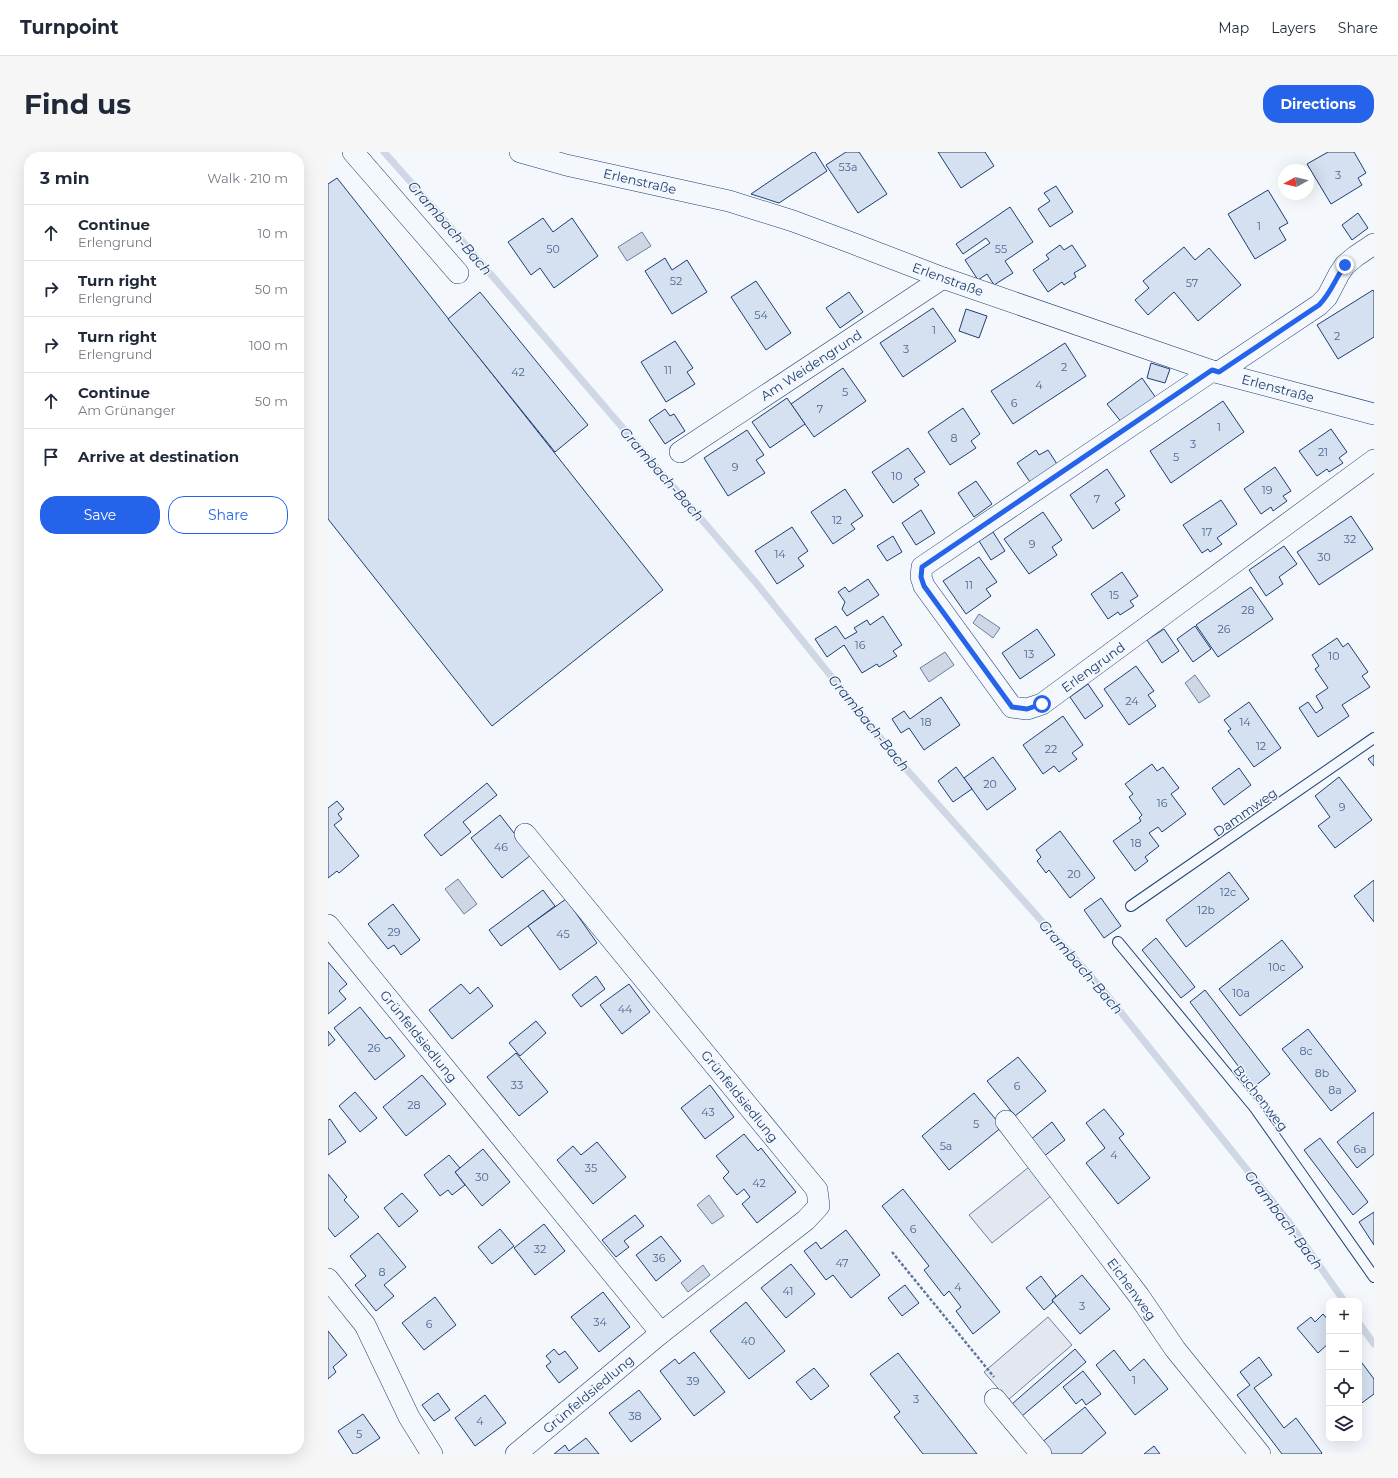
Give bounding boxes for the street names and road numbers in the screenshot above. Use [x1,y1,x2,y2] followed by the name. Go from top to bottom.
[602,165,678,197] street label: Erlenstraße
[910,259,986,299] street label: Erlenstraße
[757,326,865,404] street label: Am Weidengrund
[1240,371,1316,405] street label: Erlenstraße
[1058,639,1128,695] street label: Erlengrund
[1210,784,1280,840] street label: Dammweg
[377,987,461,1085] street label: Grünfeldsiedlung
[698,1047,782,1145] street label: Grünfeldsiedlung
[1230,1062,1292,1134] street label: Buchenweg
[1104,1255,1160,1323] street label: Eichenweg
[539,1351,637,1437] street label: Grünfeldsiedlung

